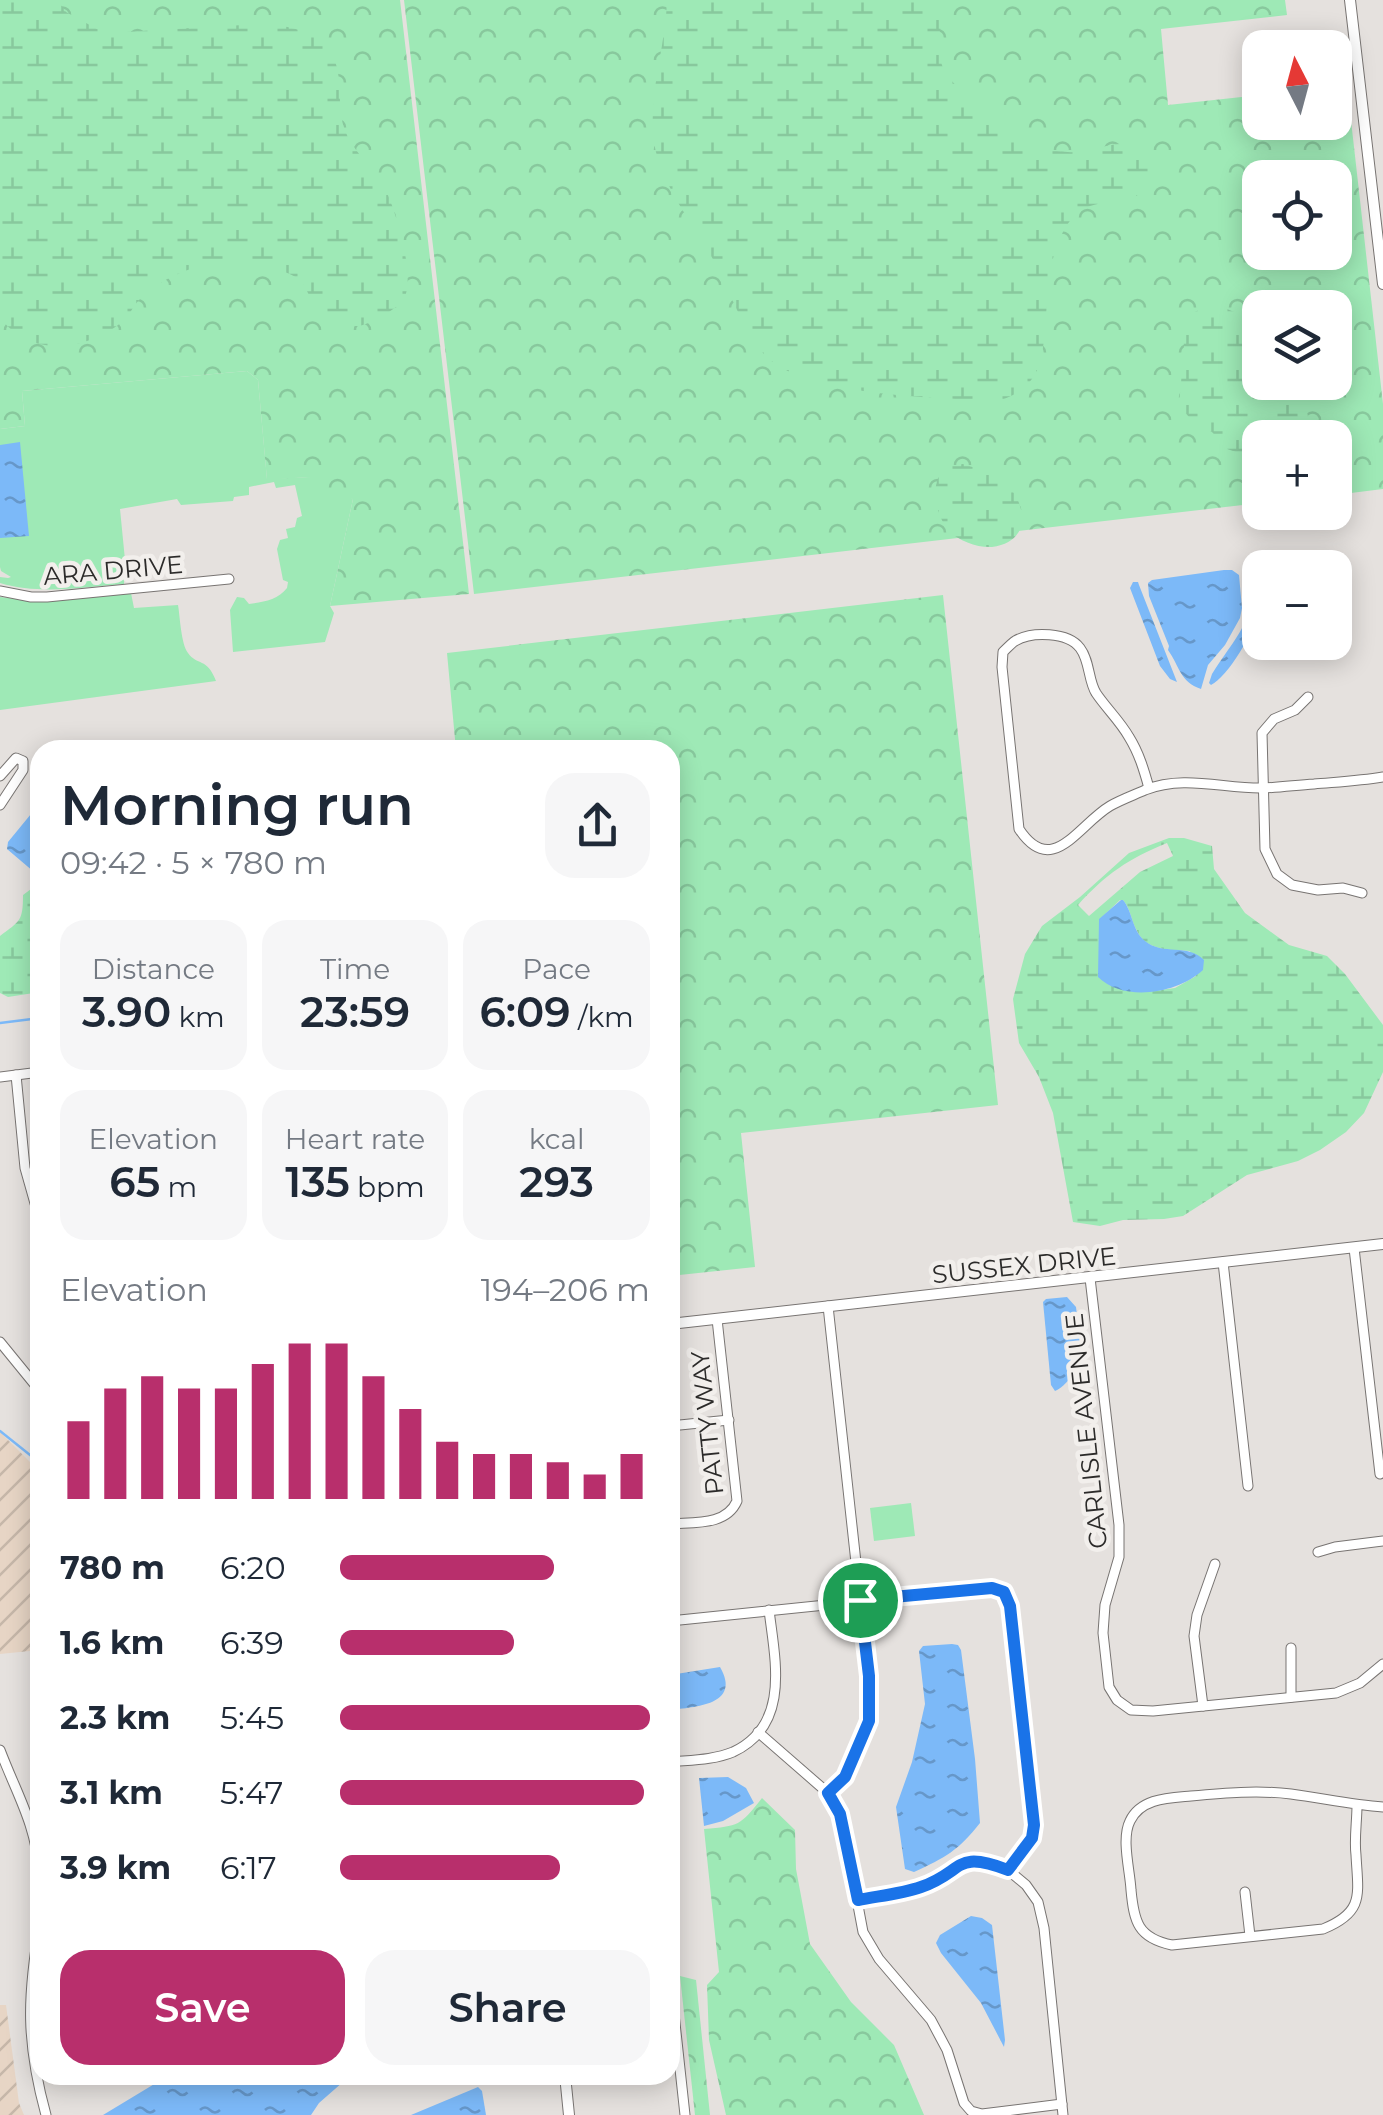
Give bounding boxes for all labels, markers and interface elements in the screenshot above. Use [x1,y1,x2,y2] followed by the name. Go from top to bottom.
[1242,30,1352,140] north arrow
[1242,30,1352,660] map controls
[1242,160,1352,270] button: locate
[1242,290,1352,400] button: layers
[1242,420,1352,530] button: +
[42,549,184,591] street label: ARA DRIVE
[1242,550,1352,660] button: −
[60,772,414,839] text: Morning run
[545,773,650,878] button: share
[60,843,327,882] text: 09:42 · 5 × 780 m
[92,952,215,986] text: Distance
[320,952,390,986] text: Time
[522,952,591,986] text: Pace
[82,986,171,1038] text: 3.90
[300,986,410,1038] text: 23:59
[480,986,571,1038] text: 6:09
[171,1000,225,1034] text: km
[571,1000,634,1034] text: /km
[89,1122,218,1156] text: Elevation
[285,1122,425,1156] text: Heart rate
[529,1122,585,1156] text: kcal
[109,1156,160,1208] text: 65
[285,1156,350,1208] text: 135
[519,1156,594,1208] text: 293
[160,1170,197,1204] text: m
[350,1170,425,1204] text: bpm
[930,1240,1118,1290] street label: SUSSEX DRIVE
[60,1270,208,1309] text: Elevation
[481,1270,650,1309] text: 194–206 m
[1059,1312,1113,1550] street label: CARLISLE AVENUE
[685,1349,729,1496] street label: PATTY WAY
[60,1548,165,1587] text: 780 m
[220,1548,286,1587] text: 6:20
[818,1558,903,1643] pin
[833,1573,888,1628] icon: arrive
[60,1623,164,1662] text: 1.6 km
[220,1623,284,1662] text: 6:39
[60,1698,170,1737] text: 2.3 km
[220,1698,284,1737] text: 5:45
[60,1773,163,1812] text: 3.1 km
[220,1773,283,1812] text: 5:47
[60,1848,171,1887] text: 3.9 km
[220,1848,277,1887] text: 6:17
[60,1950,345,2065] button: Save
[365,1950,650,2065] button: Share

